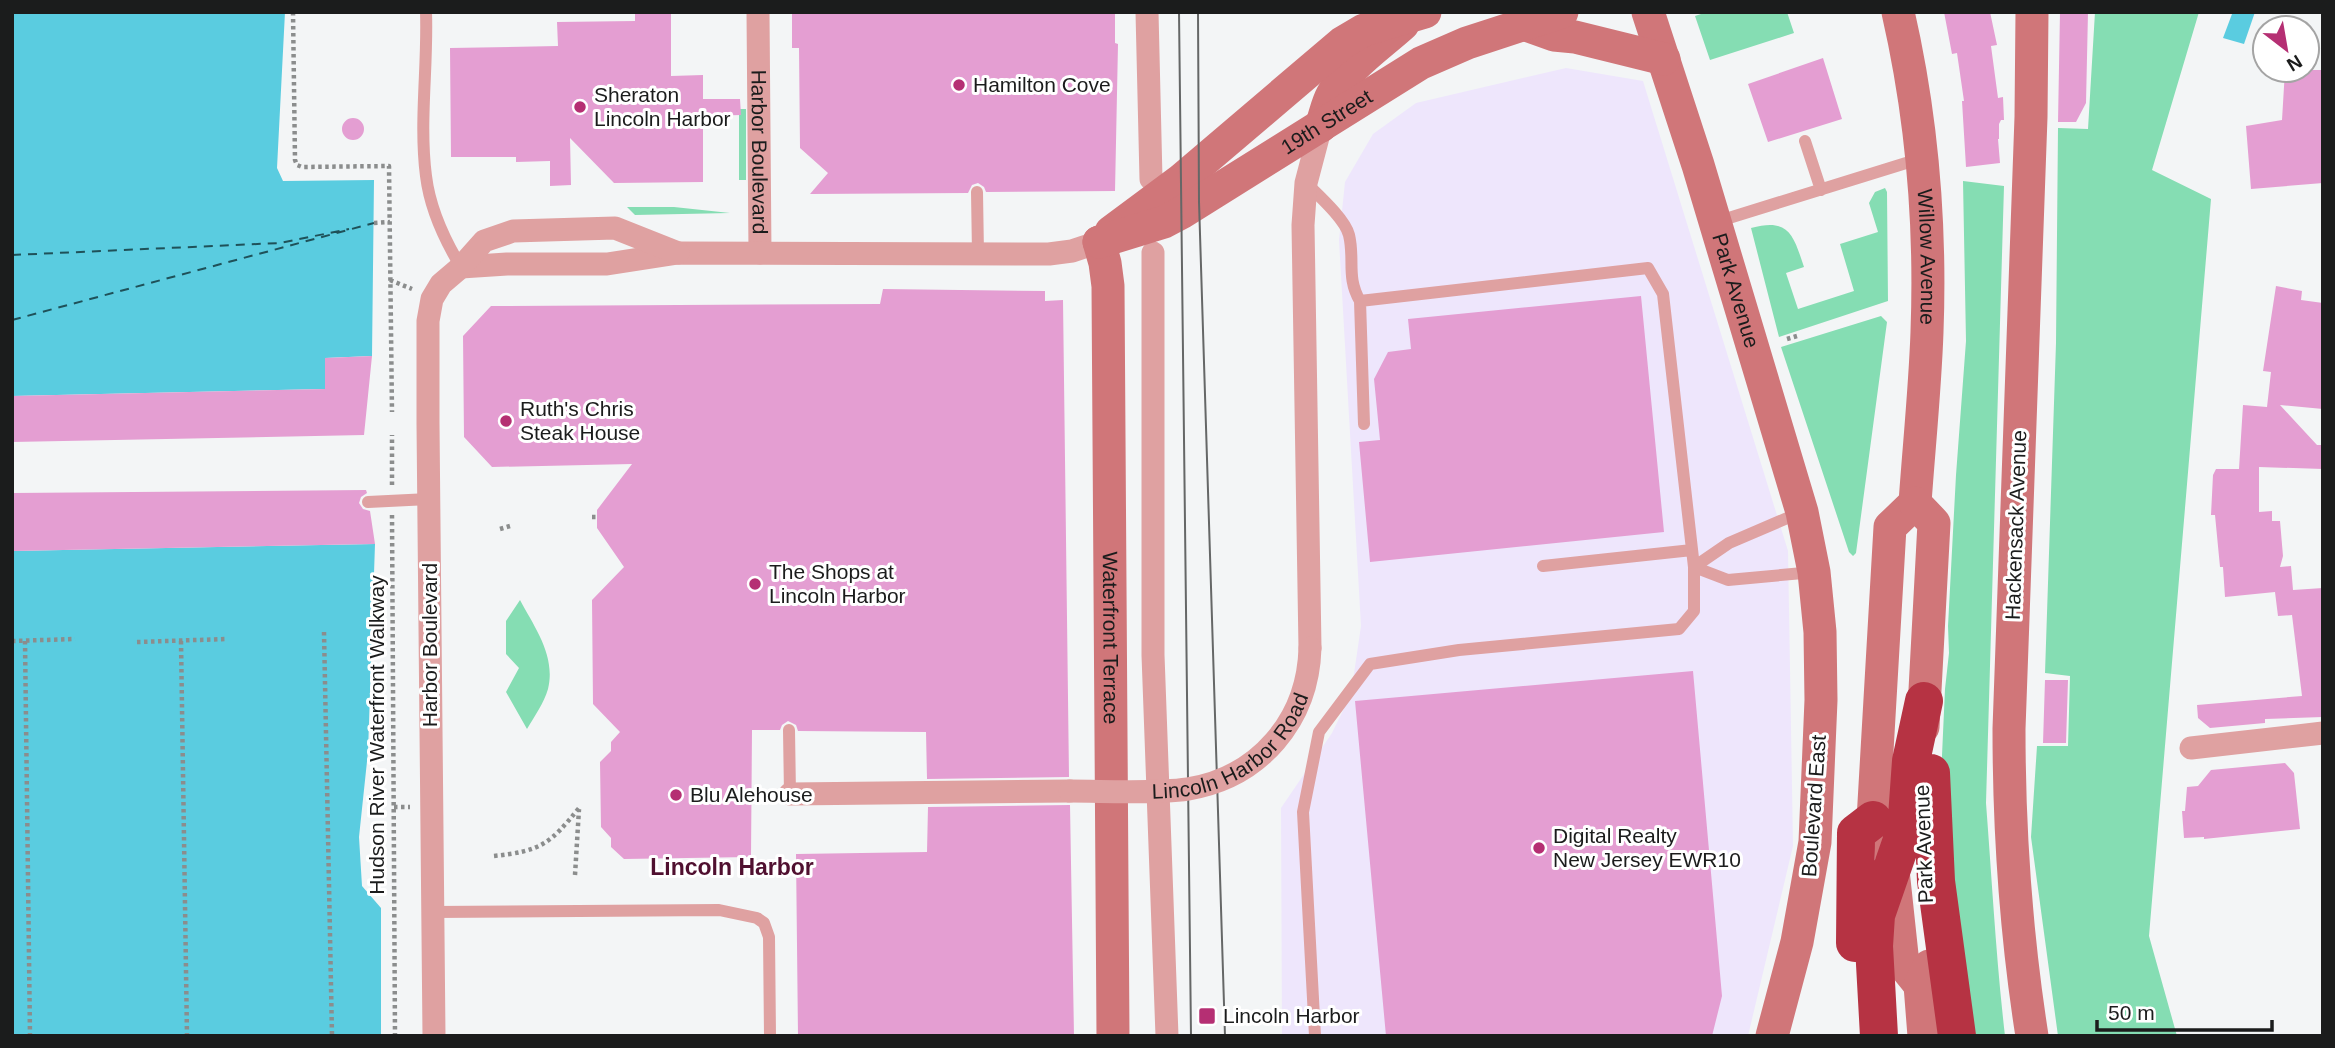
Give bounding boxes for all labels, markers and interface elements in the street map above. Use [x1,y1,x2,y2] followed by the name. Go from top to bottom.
[2251,14,2321,84] north arrow
[2283,51,2306,76] text: N
[747,70,772,234] street label: Harbor Boulevard
[973,73,1111,96] place label: Hamilton Cove
[951,77,967,93] marker: Hamilton Cove
[594,83,731,130] place label: Sheraton Lincoln Harbor
[1277,84,1376,159] street label: 19th Street
[572,99,588,115] marker: Sheraton Lincoln Harbor
[1914,188,1940,325] street label: Willow Avenue
[1708,230,1764,351] street label: Park Avenue
[520,397,640,444] place label: Ruth's Chris Steak House
[498,413,514,429] marker: Ruth's Chris Steak House
[2001,430,2030,620] street label: Hackensack Avenue
[1099,551,1123,724] street label: Waterfront Terrace
[769,560,906,607] place label: The Shops at Lincoln Harbor
[418,563,441,727] street label: Harbor Boulevard
[365,575,388,895] street label: Hudson River Waterfront Walkway
[747,576,763,592] marker: The Shops at Lincoln Harbor
[1151,689,1312,803] street label: Lincoln Harbor Road
[1797,734,1830,878] street label: Boulevard East
[690,783,813,806] place label: Blu Alehouse
[1910,784,1937,904] street label: Park Avenue
[668,787,684,803] marker: Blu Alehouse
[1553,824,1741,871] place label: Digital Realty New Jersey EWR10
[1531,840,1547,856] marker: Digital Realty New Jersey EWR10
[650,854,814,880] district label: Lincoln Harbor
[2097,988,2272,1032] scale bar
[2108,1001,2155,1024] text: 50 m
[1223,1004,1360,1027] place label: Lincoln Harbor
[1197,1006,1217,1026] marker: Lincoln Harbor

